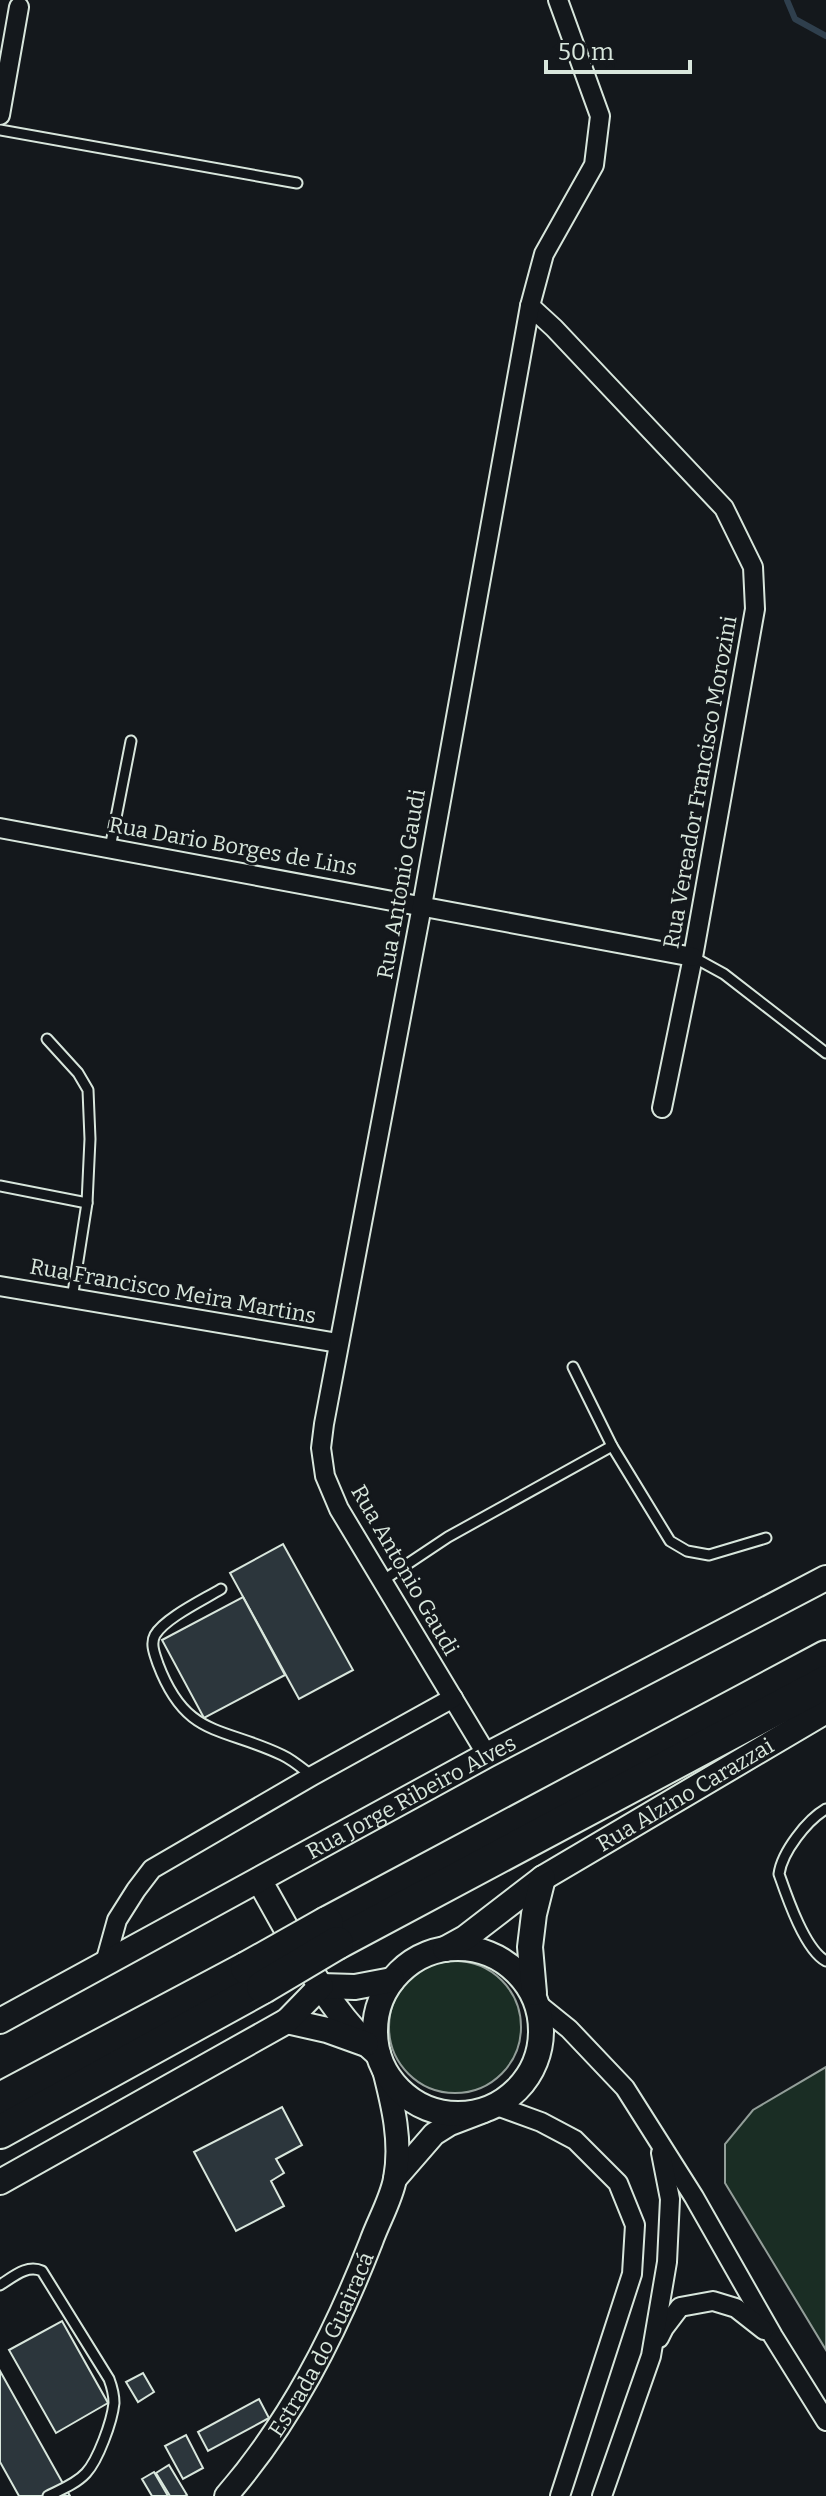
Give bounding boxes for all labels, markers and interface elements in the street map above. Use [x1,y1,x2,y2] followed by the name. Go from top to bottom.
[546,24,690,74] scale bar
[558,38,614,66] text: 50 m
[657,613,743,950] street label: Rua Vereador Francisco Morozini
[371,787,431,981] street label: Rua Antonio Gaudi
[107,811,359,881] street label: Rua Dario Borges de Lins
[28,1252,318,1330] street label: Rua Francisco Meira Martins
[345,1480,465,1660] street label: Rua Antonio Gaudi
[301,1729,520,1865] street label: Rua Jorge Ribeiro Alves
[592,1731,779,1857] street label: Rua Alzino Carazzai
[262,2248,379,2442] street label: Estrada do Guairacá

